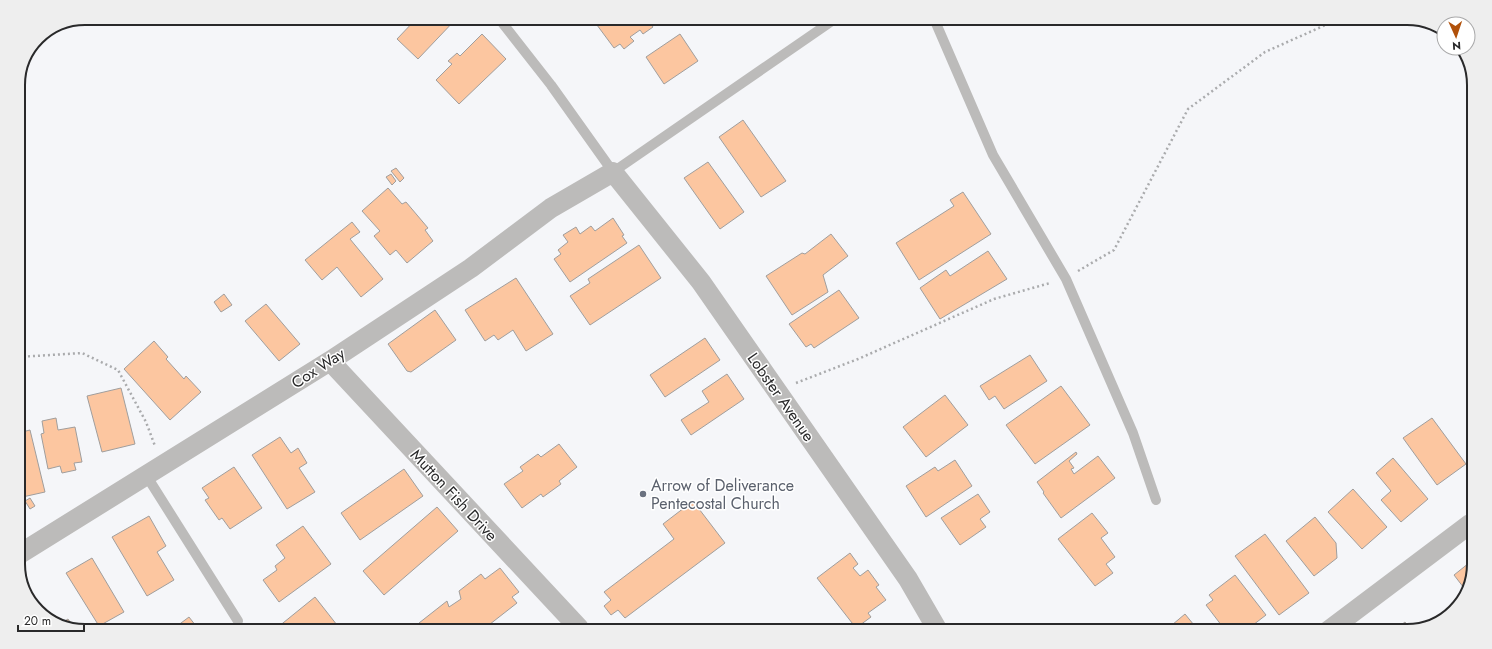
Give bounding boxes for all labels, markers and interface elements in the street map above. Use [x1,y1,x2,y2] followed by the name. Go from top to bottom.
[1436,16,1476,56] north arrow
[1452,38,1461,54] text: N
[287,342,350,394] street label: Cox Way
[742,348,820,446] street label: Lobster Avenue
[405,444,503,546] street label: Mutton Fish Drive
[651,474,794,515] place label: Arrow of Deliverance Pentecostal Church
[638,489,648,499] marker: Arrow of Deliverance Pentecostal Church
[18,607,84,633] scale bar
[24,612,51,630] text: 20 m

